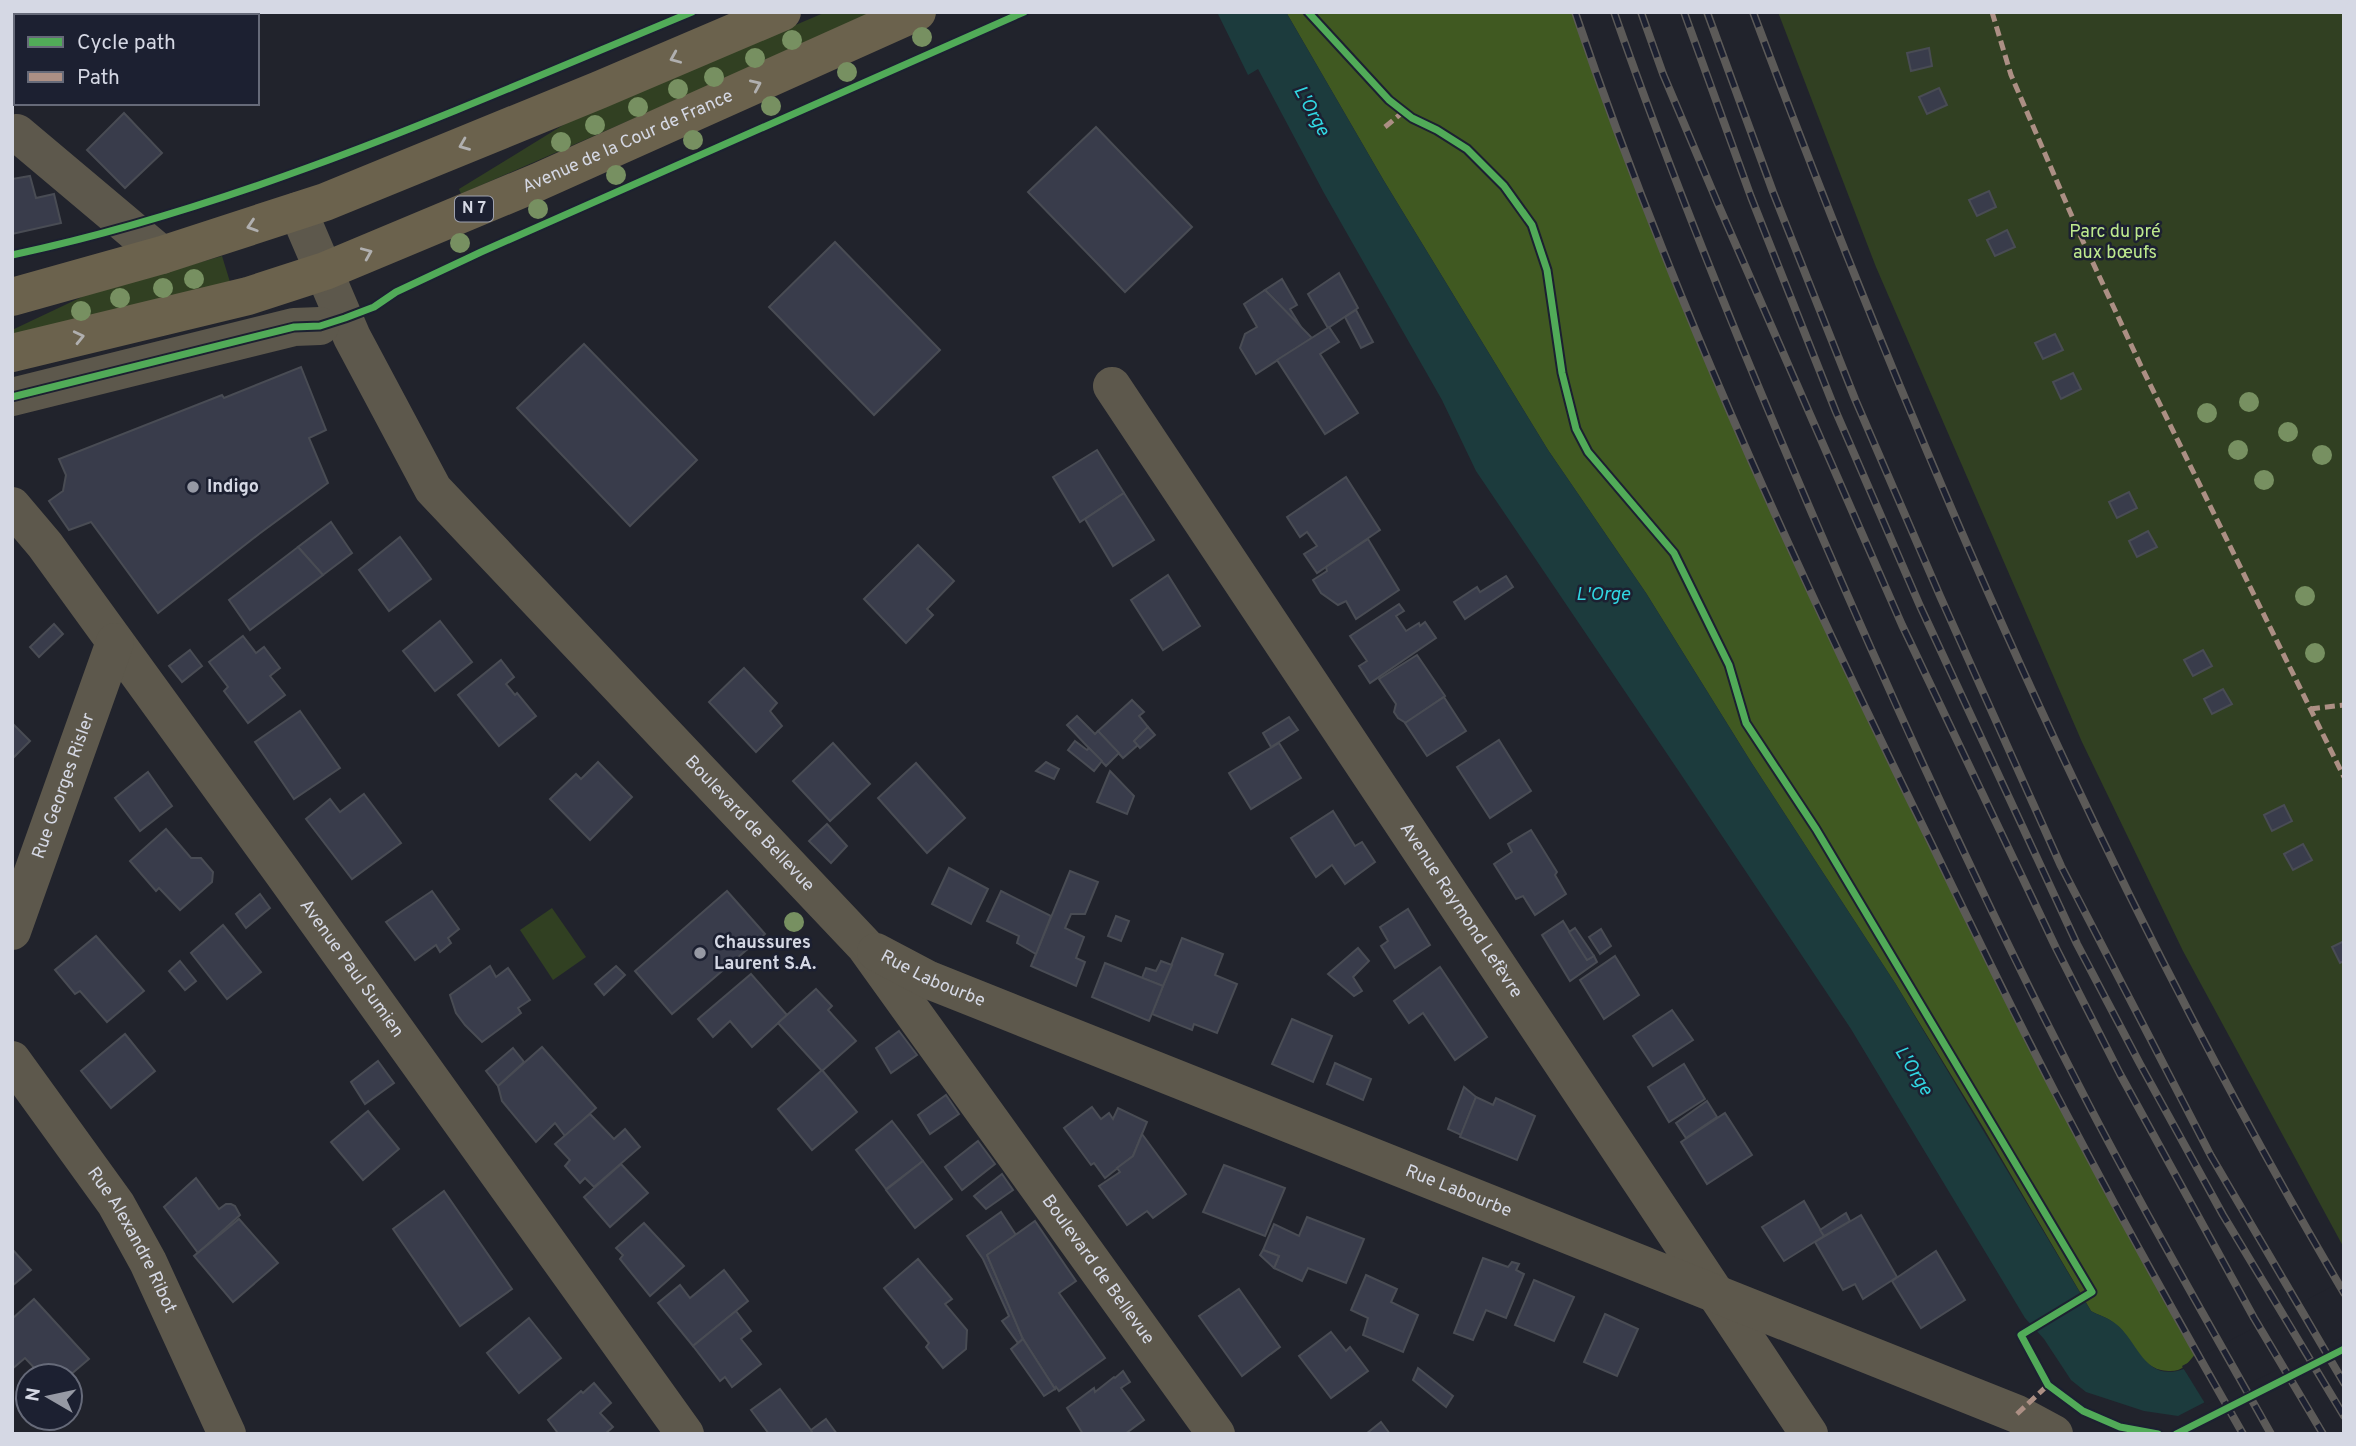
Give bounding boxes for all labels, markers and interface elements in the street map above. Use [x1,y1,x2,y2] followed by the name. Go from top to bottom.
[14,14,259,105] legend
[77,30,176,57] text: Cycle path
[669,50,681,64] one-way arrow
[77,65,120,92] text: Path
[749,79,761,93] one-way arrow
[1287,81,1335,141] water label: L'Orge
[519,84,737,199] street label: Avenue de la Cour de France
[459,137,471,151] one-way arrow
[455,196,493,222] road number: N 7
[246,218,258,232] one-way arrow
[2069,221,2161,265] park label: Parc du pré aux bœufs
[360,247,372,261] one-way arrow
[73,331,85,345] one-way arrow
[207,476,259,499] place label: Indigo
[185,479,201,495] marker: Indigo
[1576,583,1630,607] water label: L'Orge
[27,710,100,862] street label: Rue Georges Risler
[680,751,819,897] street label: Boulevard de Bellevue
[1394,818,1528,1003] street label: Avenue Raymond Lefèvre
[294,895,409,1042] street label: Avenue Paul Sumien
[714,932,816,976] place label: Chaussures Laurent S.A.
[692,945,708,961] marker: Chaussures Laurent S.A.
[876,945,989,1013] street label: Rue Labourbe
[1888,1042,1938,1101] water label: L'Orge
[1402,1160,1515,1223] street label: Rue Labourbe
[82,1163,182,1317] street label: Rue Alexandre Ribot
[1036,1190,1160,1349] street label: Boulevard de Bellevue
[14,1362,84,1432] north arrow
[21,1386,47,1403] text: N

